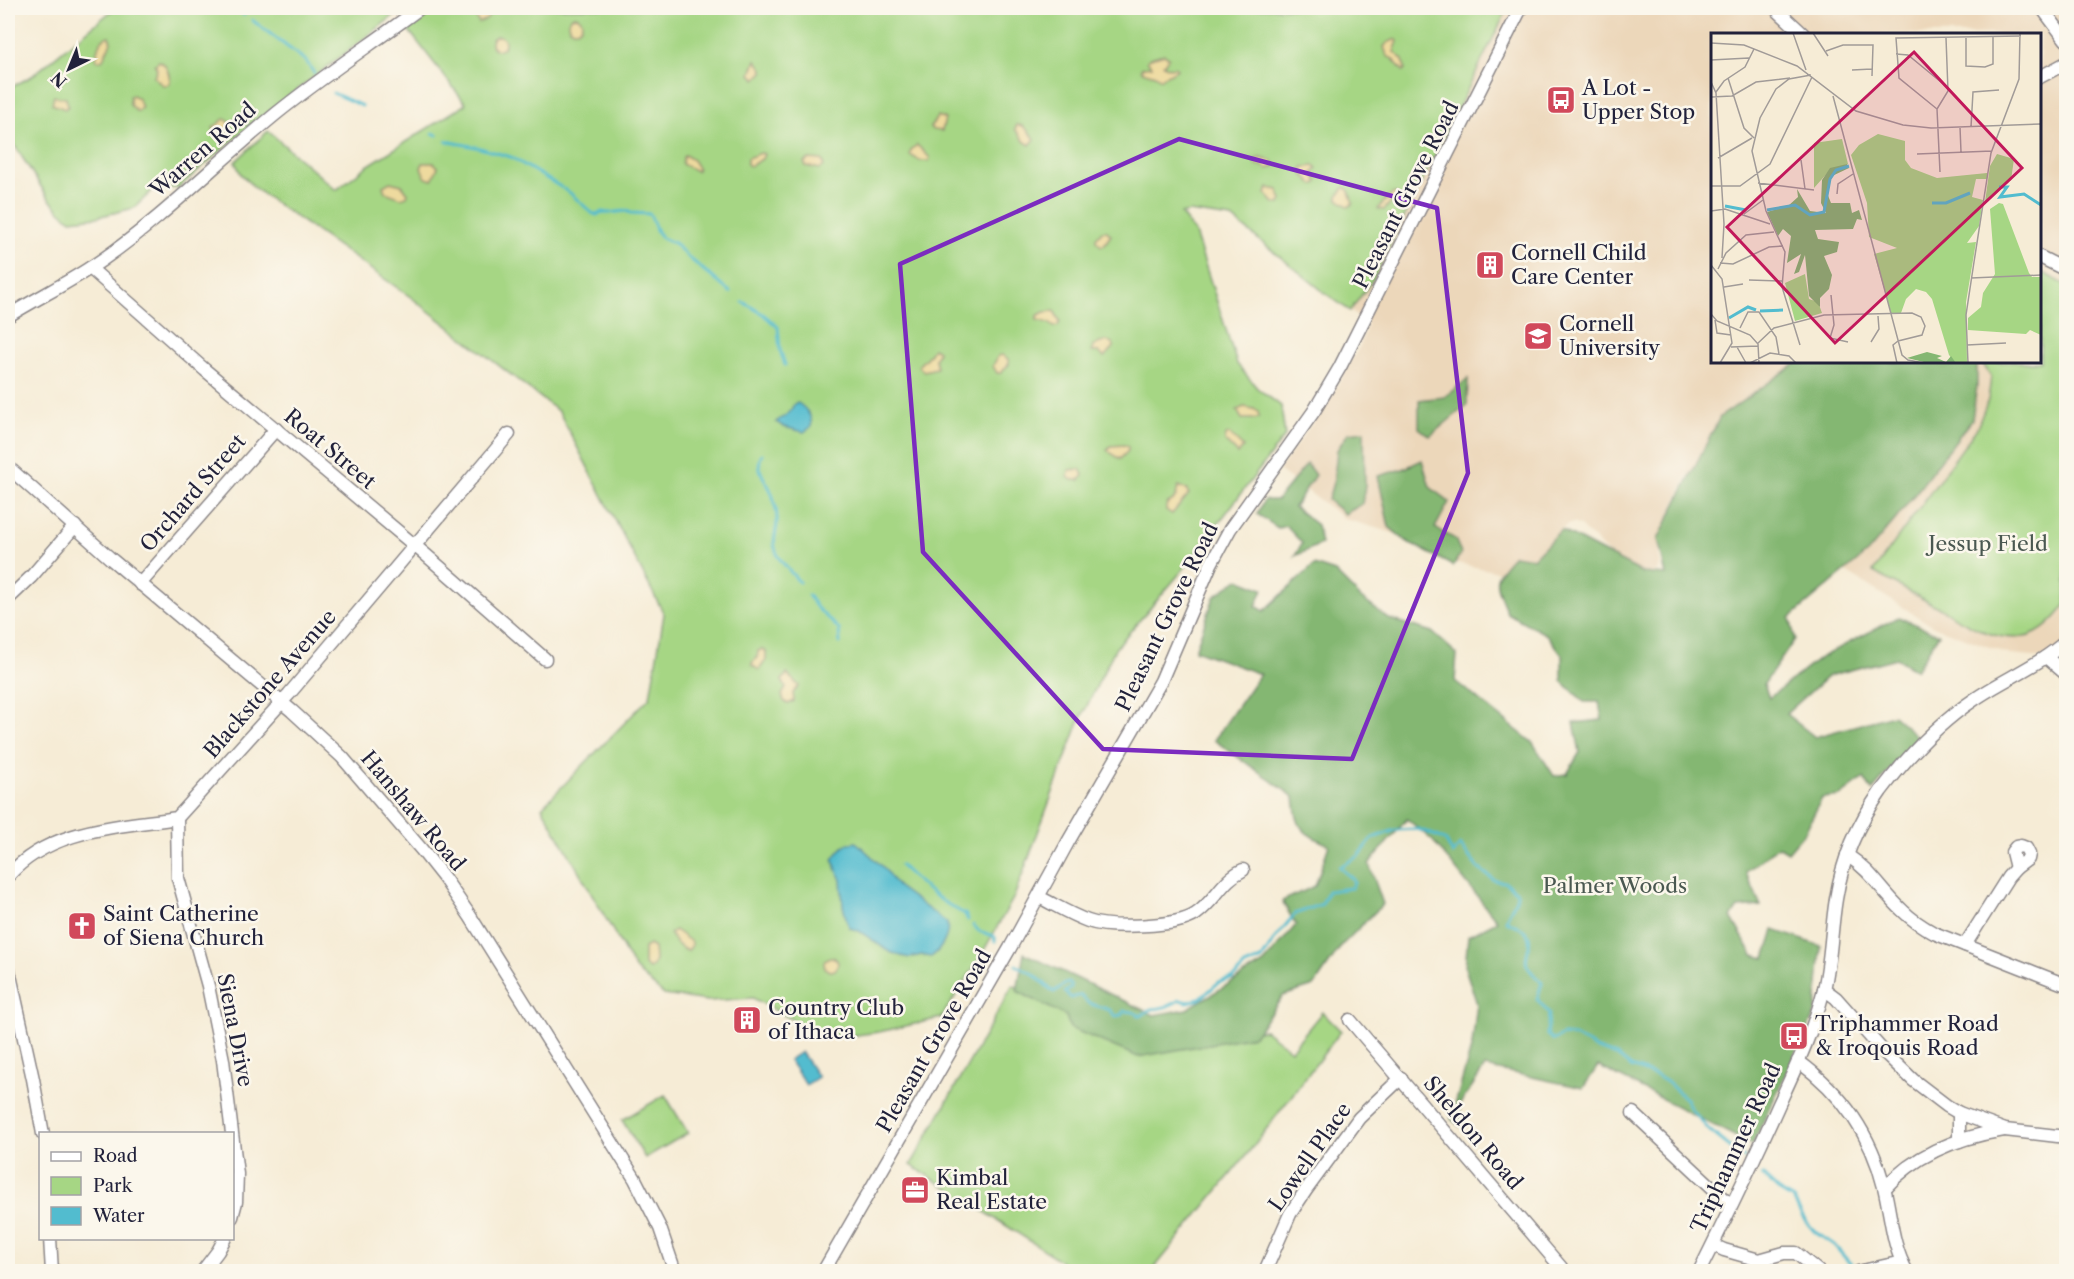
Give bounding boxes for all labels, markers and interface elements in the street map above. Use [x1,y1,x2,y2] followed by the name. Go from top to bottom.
[1711,33,2041,363] inset map
[39,39,99,99] north arrow
[47,68,71,92] text: N
[1581,75,1695,124] place label: A Lot - Upper Stop
[1545,84,1577,116] bus stop icon: A Lot - Upper Stop
[144,97,261,203] street label: Warren Road
[1347,97,1464,293] street label: Pleasant Grove Road
[1511,240,1647,289] place label: Cornell Child Care Center
[1474,249,1506,281] building icon: Cornell Child Care Center
[1559,311,1660,360] place label: Cornell University
[1522,320,1554,352] school or university icon: Cornell University
[280,403,382,494] street label: Roat Street
[135,428,251,557] street label: Orchard Street
[1110,518,1223,715] street label: Pleasant Grove Road
[1925,531,2048,556] park label: Jessup Field
[198,604,341,763] street label: Blackstone Avenue
[356,746,471,876] street label: Hanshaw Road
[1543,873,1687,898] park label: Palmer Woods
[103,901,264,950] place label: Saint Catherine of Siena Church
[66,910,98,942] church icon: Saint Catherine of Siena Church
[871,945,996,1137] street label: Pleasant Grove Road
[212,971,259,1089] street label: Siena Drive
[768,995,904,1044] place label: Country Club of Ithaca
[731,1004,763,1036] building icon: Country Club of Ithaca
[1815,1011,1999,1060] place label: Triphammer Road & Iroqouis Road
[1778,1020,1810,1052] bus stop icon: Triphammer Road & Iroqouis Road
[1685,1059,1786,1236] street label: Triphammer Road
[1419,1071,1528,1195] street label: Sheldon Road
[1263,1098,1356,1216] street label: Lowell Place
[39,1132,234,1240] legend
[93,1145,138,1167] text: Road
[936,1165,1047,1214] place label: Kimbal Real Estate
[899,1174,931,1206] office icon: Kimbal Real Estate
[93,1175,134,1197] text: Park
[92,1205,145,1227] text: Water

